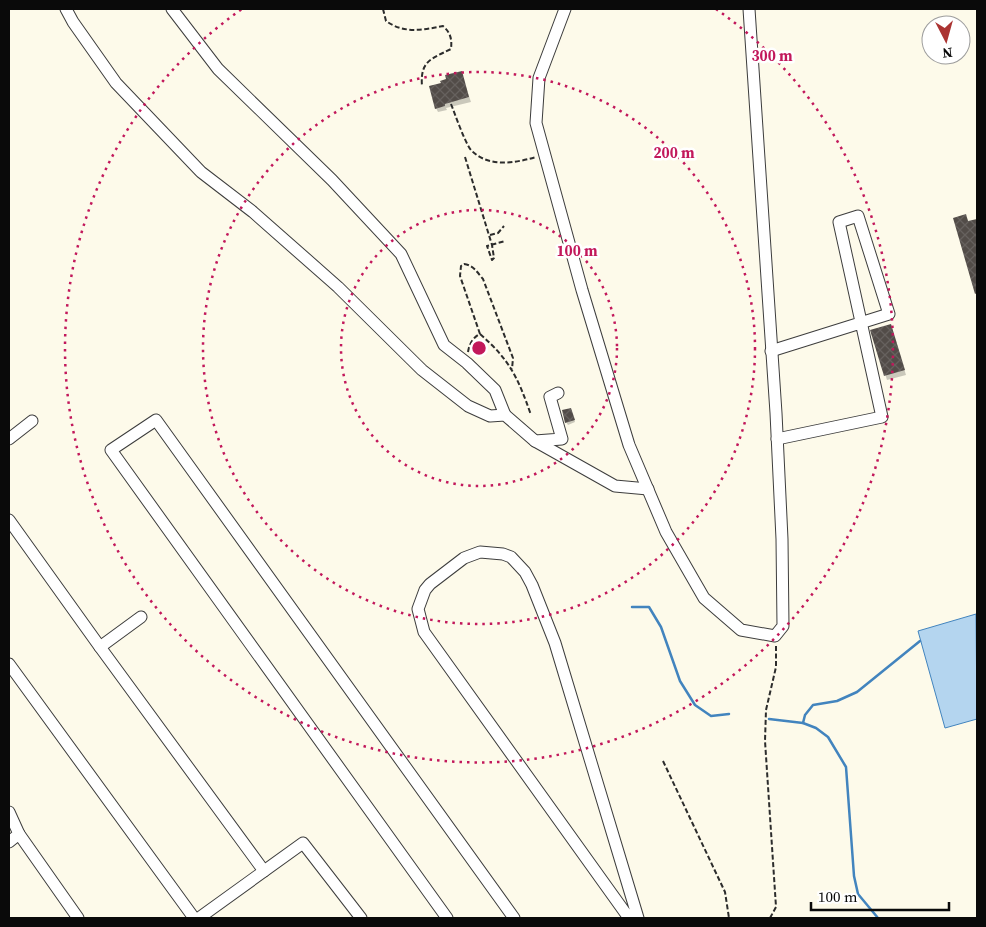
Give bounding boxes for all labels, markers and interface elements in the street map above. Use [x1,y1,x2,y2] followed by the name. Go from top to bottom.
[921,15,971,65] north arrow
[941,42,953,63] text: N
[751,45,793,66] text: 300 m
[653,142,695,163] text: 200 m
[556,240,598,261] text: 100 m
[470,339,488,357] centre of rings
[811,880,948,912] scale bar
[818,886,858,907] text: 100 m

